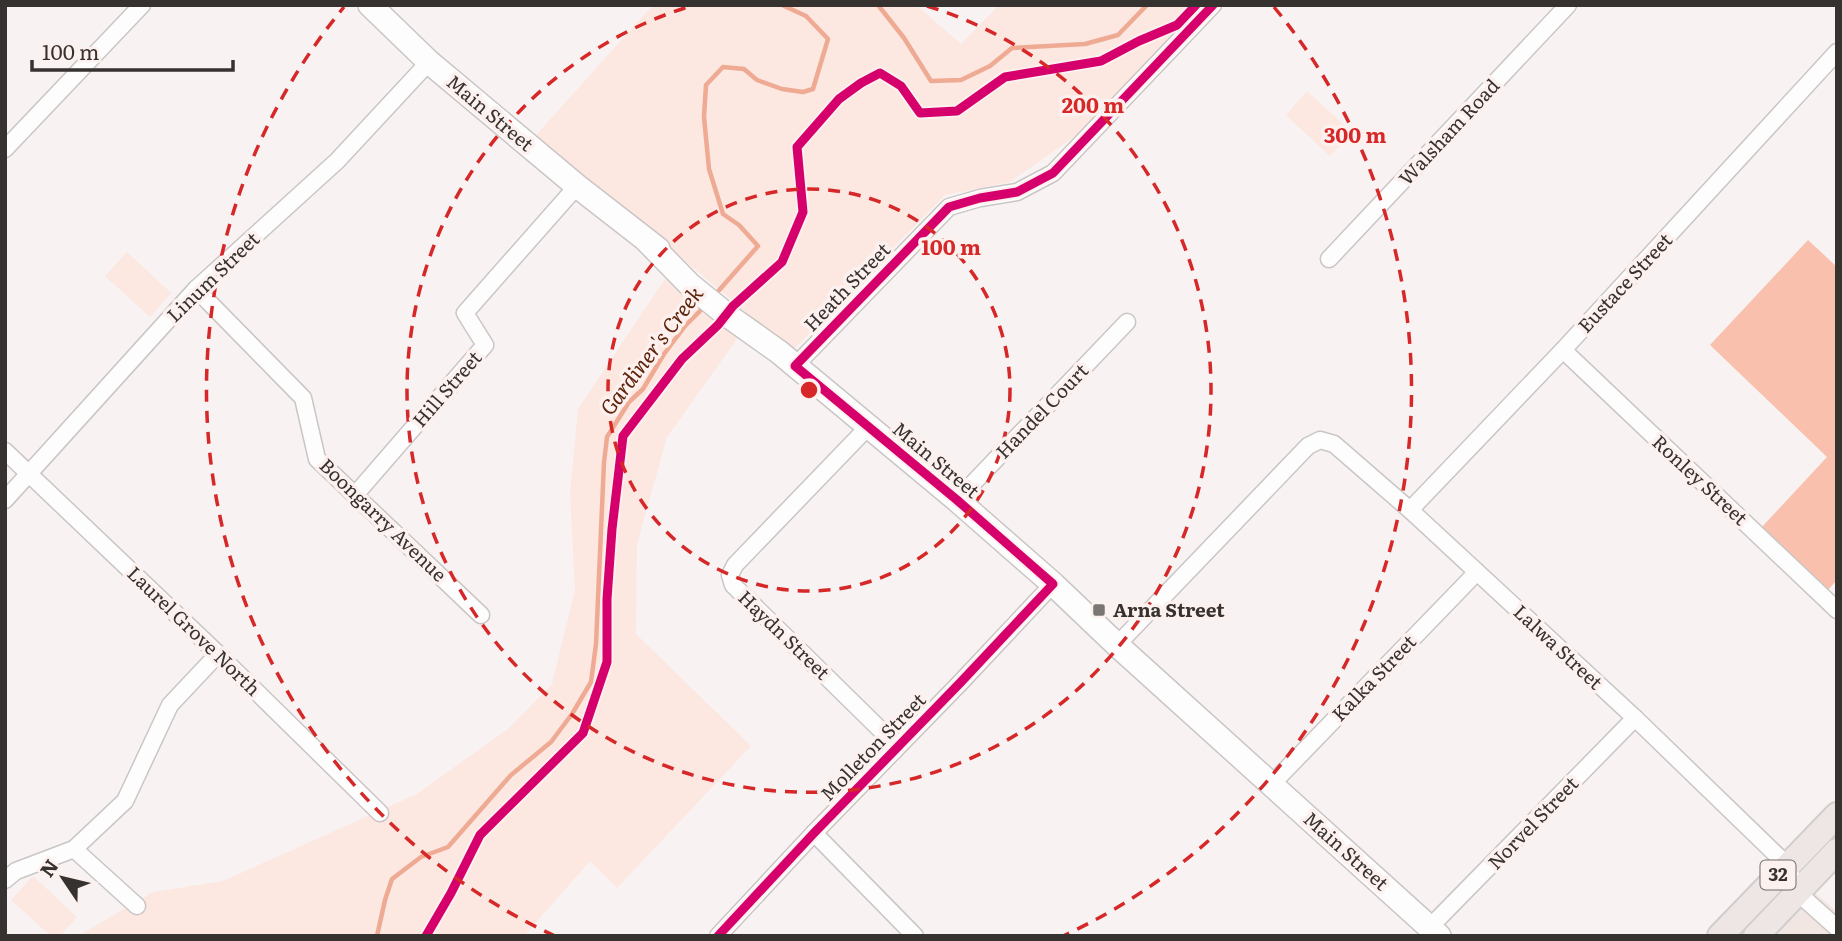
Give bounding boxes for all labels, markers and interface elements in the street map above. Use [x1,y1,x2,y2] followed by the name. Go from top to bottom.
[32,28,233,72] scale bar
[42,35,99,66] text: 100 m
[441,67,540,157] street label: Main Street
[1391,72,1505,191] street label: Walsham Road
[1062,88,1124,119] text: 200 m
[1324,118,1386,149] text: 300 m
[160,225,265,328] street label: Linum Street
[1571,226,1678,338] street label: Eustace Street
[921,230,981,261] text: 100 m
[797,235,896,337] street label: Heath Street
[591,278,709,421] water label: Gardiner's Creek
[405,344,488,433] street label: Hill Street
[989,356,1094,464] street label: Handel Court
[797,378,821,402] centre of rings
[887,414,986,504] street label: Main Street
[1647,428,1755,531] street label: Ronley Street
[314,451,454,587] street label: Boongarry Avenue
[122,559,268,701] street label: Laurel Grove North
[733,583,837,686] street label: Haydn Street
[1113,595,1225,623] place label: Arna Street
[1508,598,1610,695] street label: Lalwa Street
[1091,602,1107,618] marker: Arna Street
[1325,628,1422,727] street label: Kalka Street
[813,686,932,807] street label: Molleton Street
[1481,769,1584,875] street label: Norvel Street
[1298,804,1396,896] street label: Main Street
[28,843,98,913] north arrow
[32,853,64,882] text: N
[1760,860,1796,890] road number: 32

